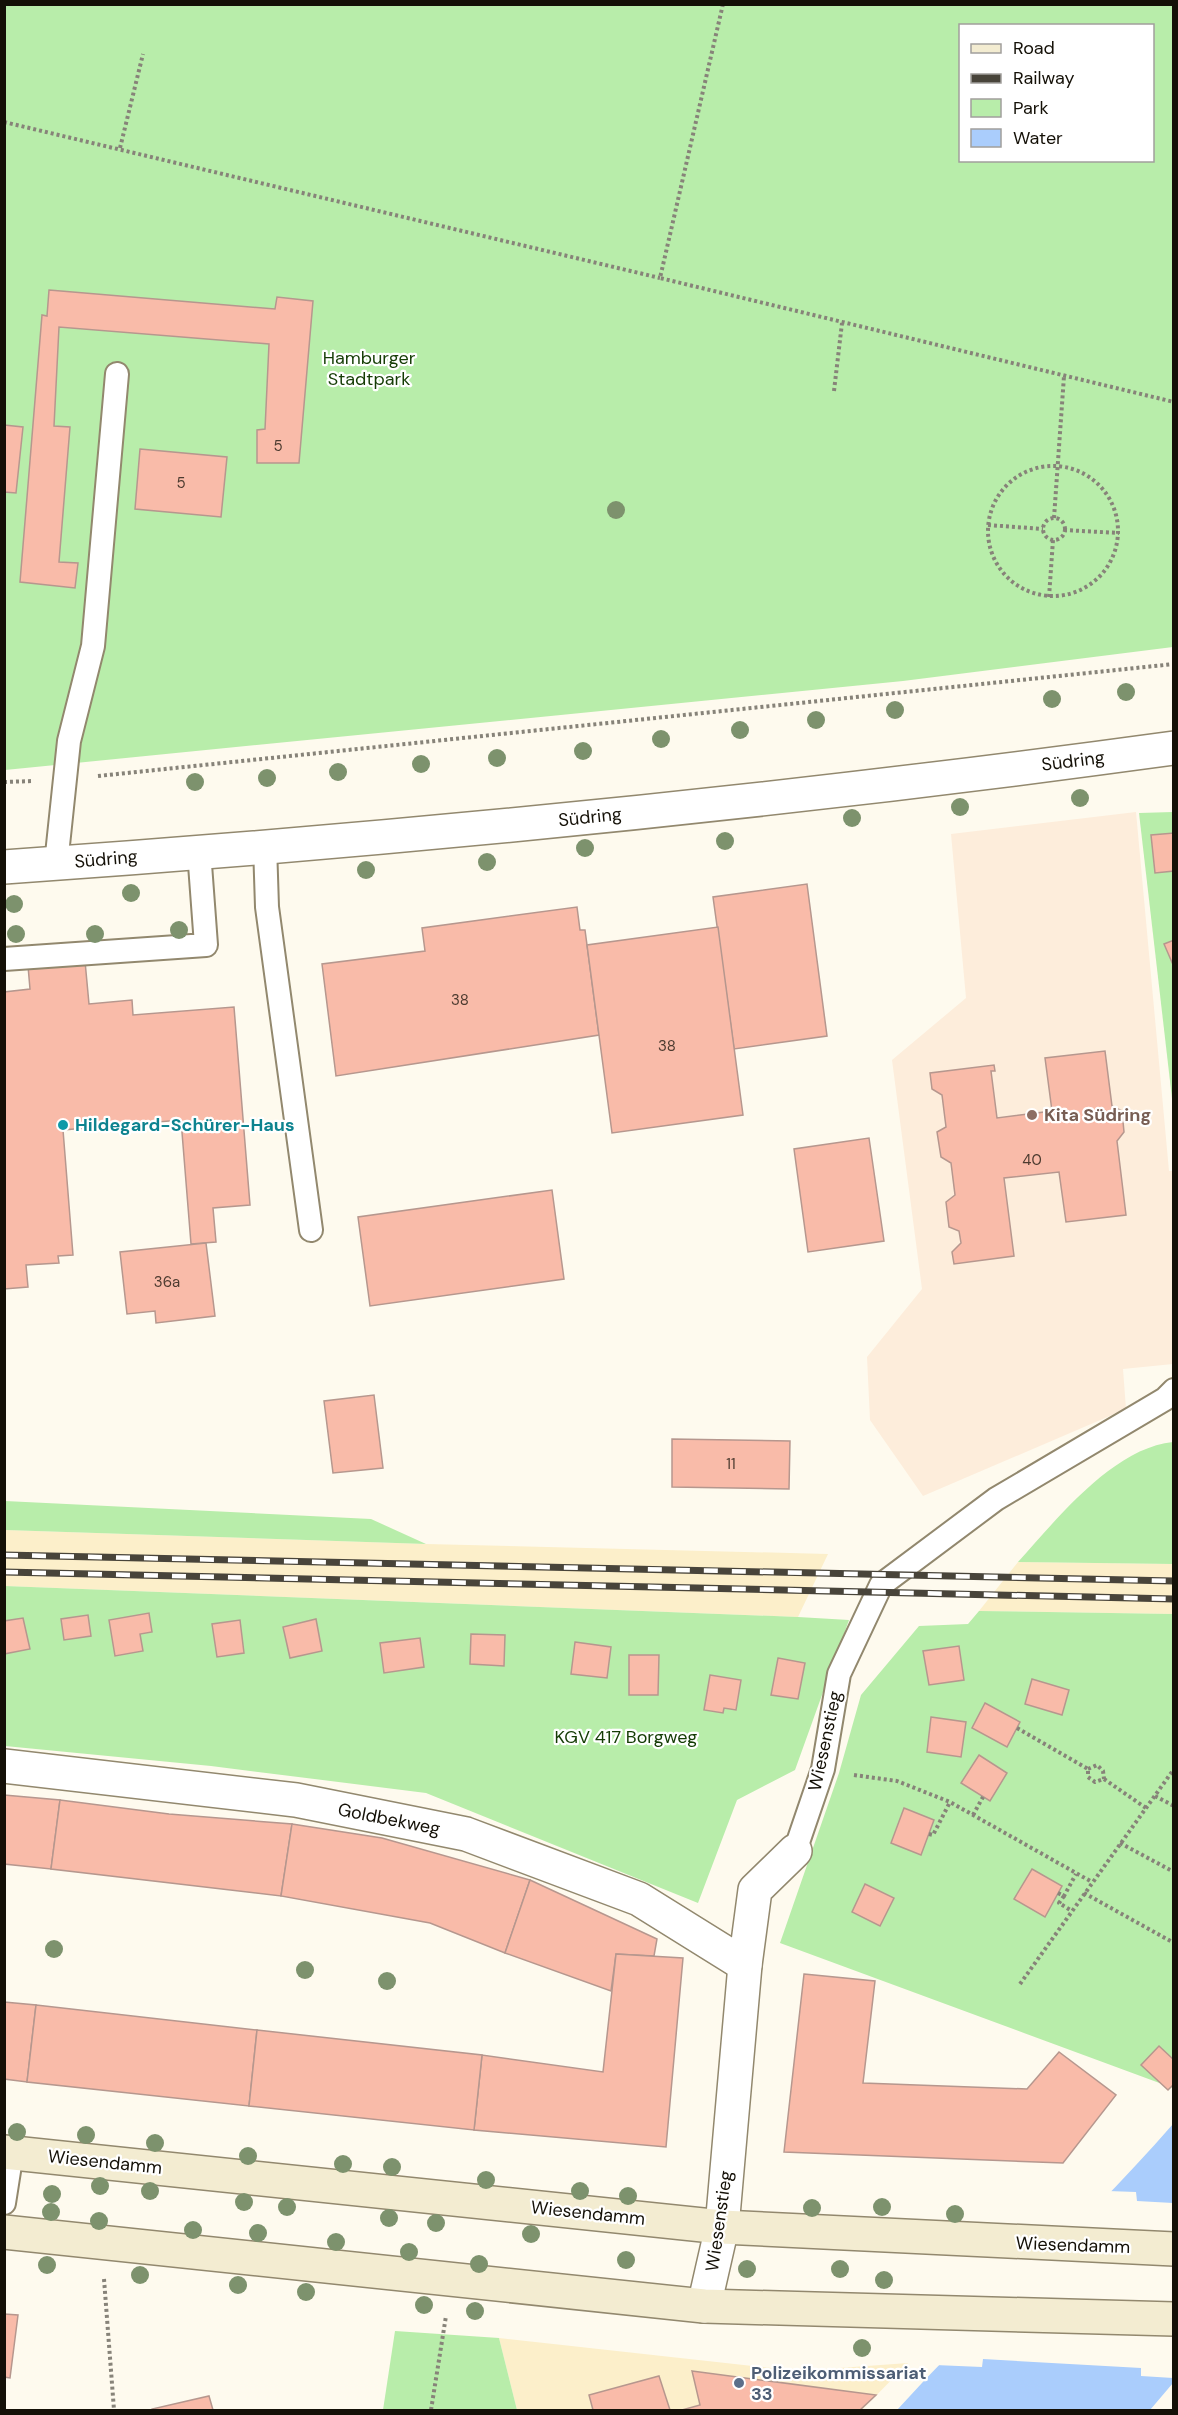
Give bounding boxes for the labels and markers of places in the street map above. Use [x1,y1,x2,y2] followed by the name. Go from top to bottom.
[1044,1103,1151,1127] place label: Kita Südring
[1025,1108,1039,1122] marker: Kita Südring
[75,1113,295,1137] place label: Hildegard-Schürer-Haus
[56,1118,70,1132] marker: Hildegard-Schürer-Haus
[751,2361,927,2406] place label: Polizeikommissariat 33
[732,2376,746,2390] marker: Polizeikommissariat 33

